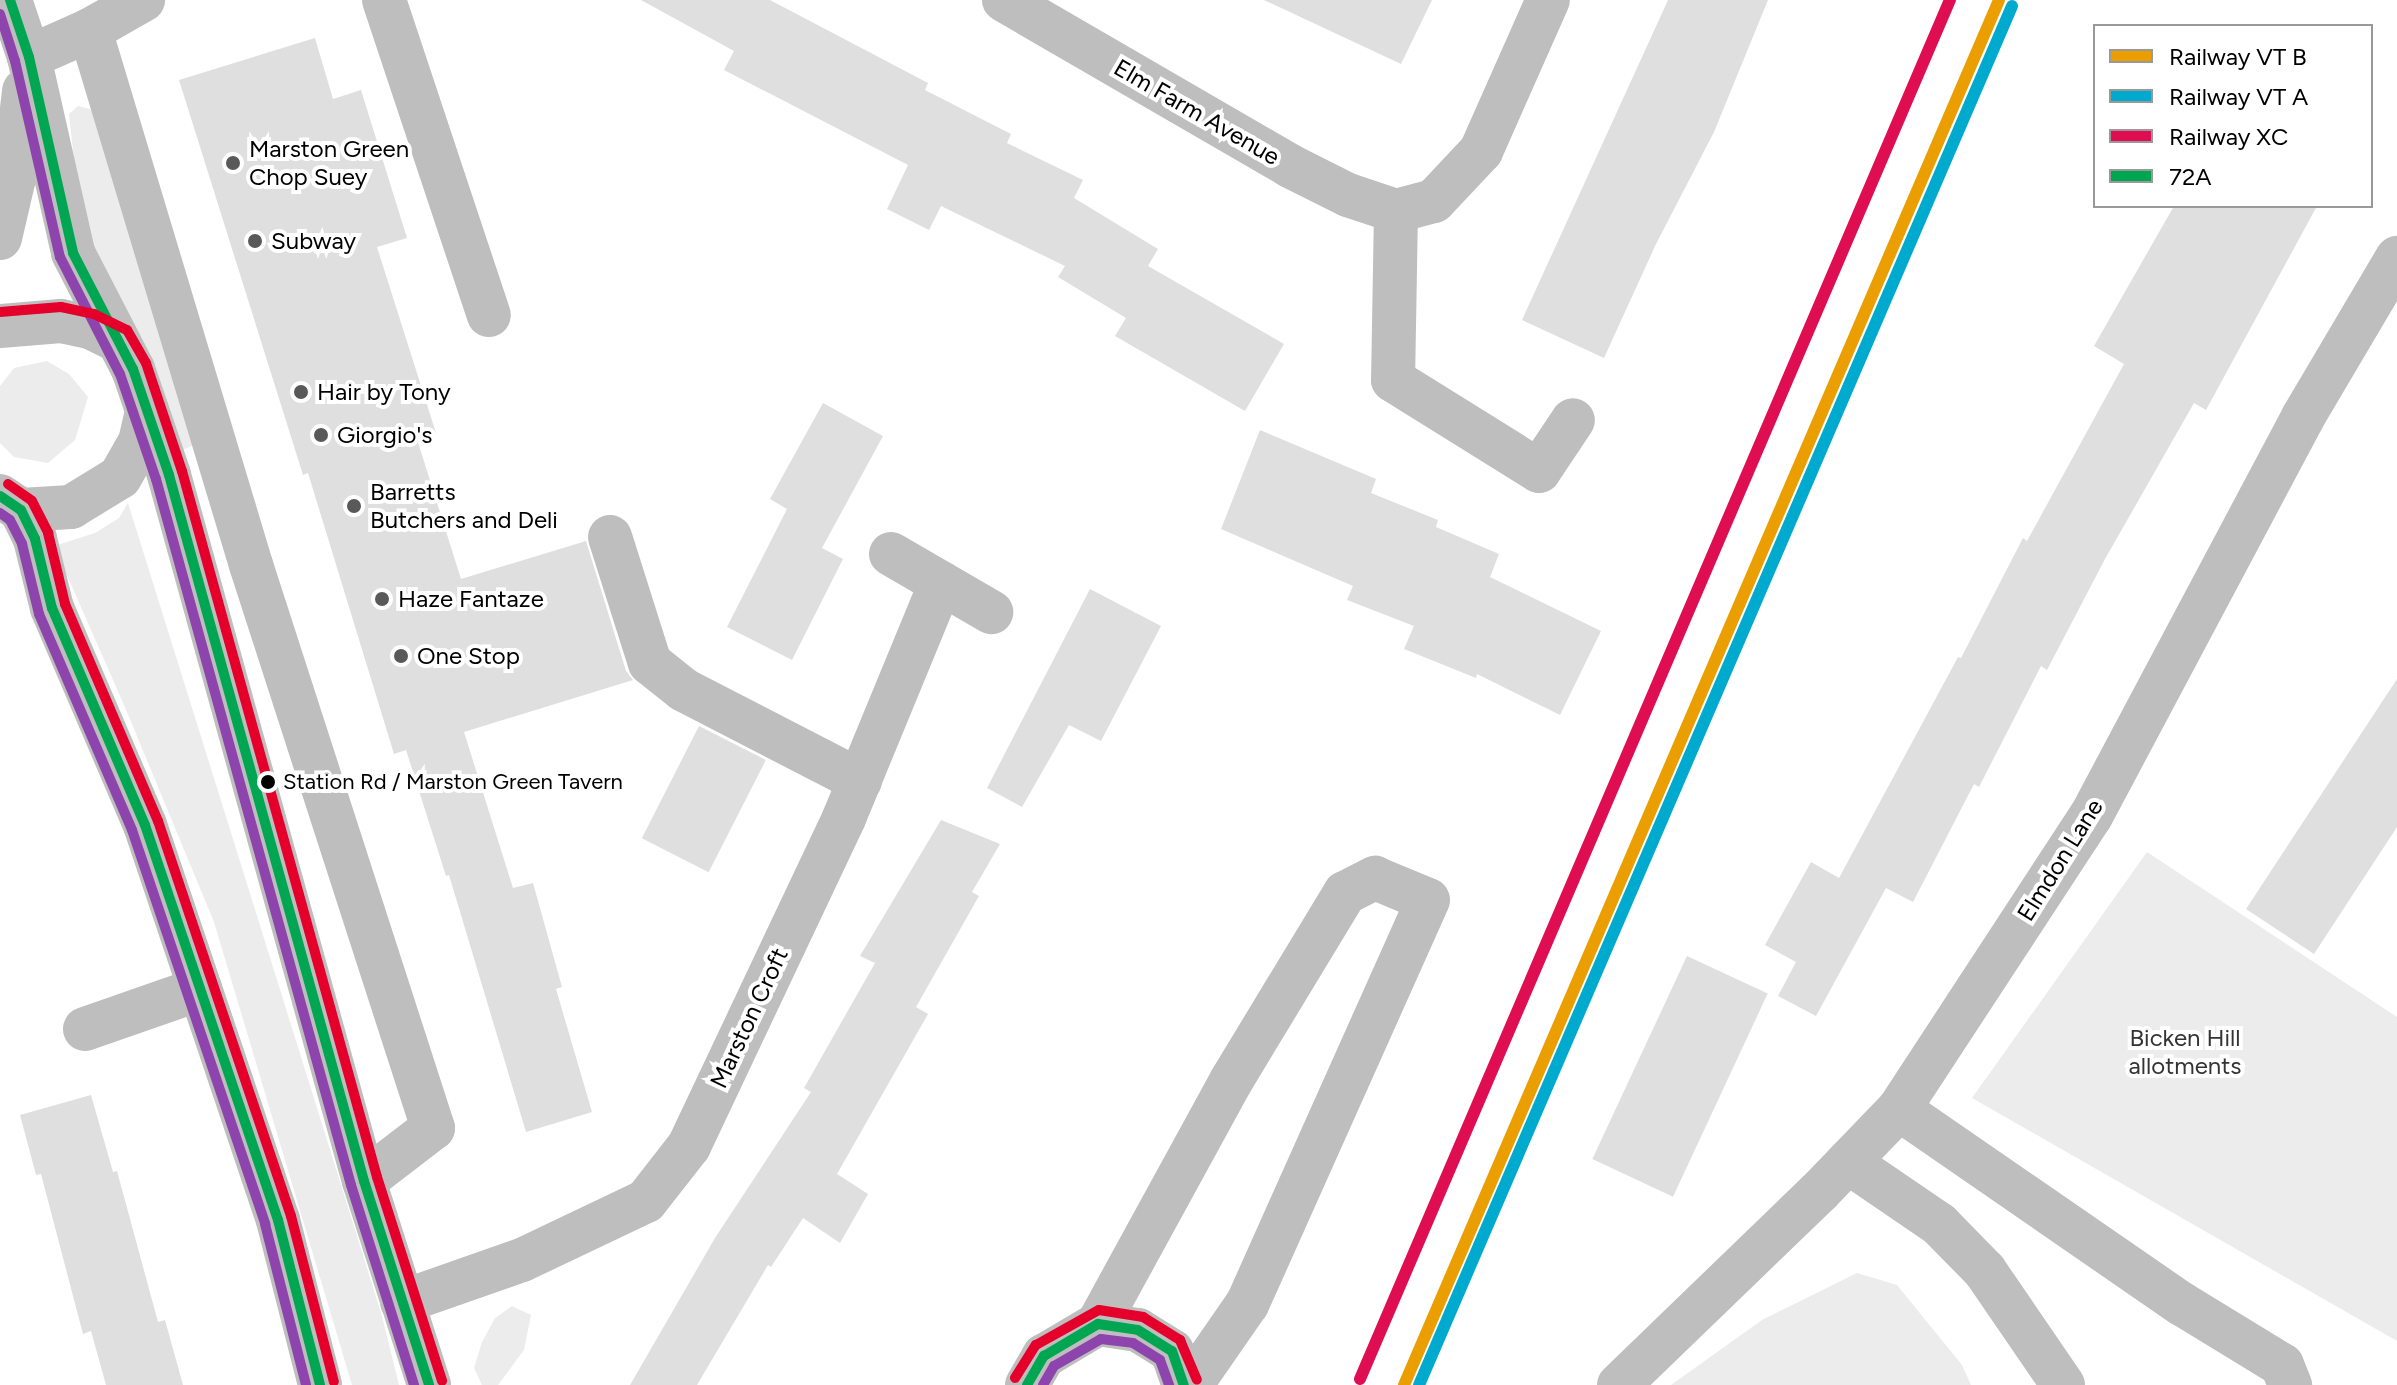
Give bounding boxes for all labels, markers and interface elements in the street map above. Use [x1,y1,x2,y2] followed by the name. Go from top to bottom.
[2093,24,2373,208] legend
[2169,42,2307,71] text: Railway VT B
[1109,53,1285,171] street label: Elm Farm Avenue
[2169,82,2308,111] text: Railway VT A
[2169,122,2288,151] text: Railway XC
[249,135,409,191] place label: Marston Green Chop Suey
[224,154,242,172] marker: Marston Green Chop Suey
[2169,162,2212,191] text: 72A
[271,227,356,255] place label: Subway
[246,232,264,250] marker: Subway
[317,378,451,406] place label: Hair by Tony
[292,383,310,401] marker: Hair by Tony
[337,421,432,449] place label: Giorgio's
[312,426,330,444] marker: Giorgio's
[370,478,558,534] place label: Barretts Butchers and Deli
[345,497,363,515] marker: Barretts Butchers and Deli
[398,585,544,613] place label: Haze Fantaze
[373,590,391,608] marker: Haze Fantaze
[417,642,520,670] place label: One Stop
[392,647,410,665] marker: One Stop
[283,769,623,795] place label: Station Rd / Marston Green Tavern
[260,774,276,790] marker: Station Rd / Marston Green Tavern
[2011,794,2109,926] street label: Elmdon Lane
[704,943,794,1093] street label: Marston Croft
[2129,1024,2241,1080] park label: Bicken Hill allotments

